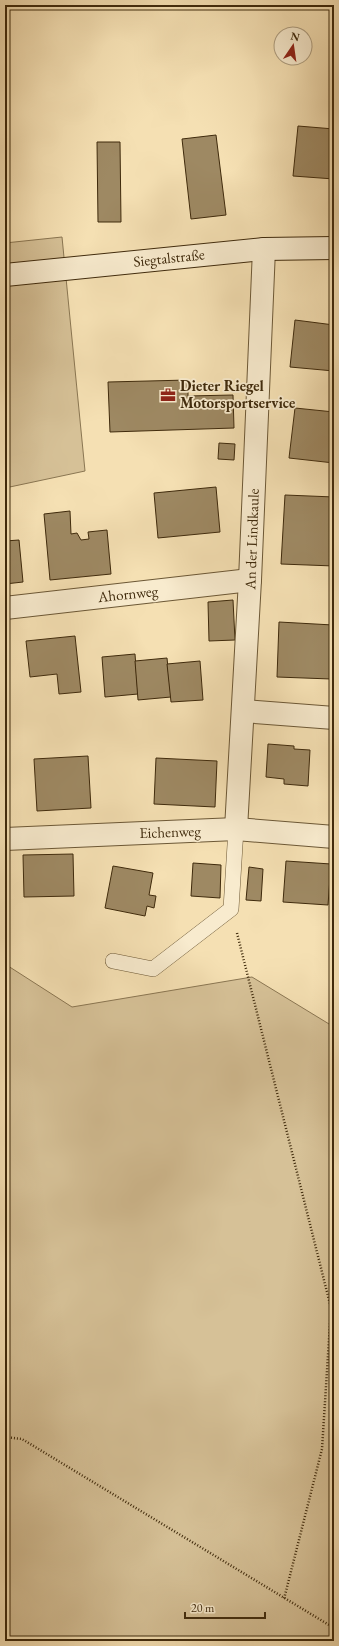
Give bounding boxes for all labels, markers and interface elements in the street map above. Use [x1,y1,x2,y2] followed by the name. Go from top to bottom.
[273,26,313,66] north arrow
[289,28,301,44] text: N
[133,244,206,271] street label: Siegtalstraße
[180,376,295,412] place label: Dieter Riegel Motorsportservice
[159,386,177,404] office icon: Dieter Riegel Motorsportservice
[240,488,263,591] street label: An der Lindkaule
[96,581,159,606] street label: Ahornweg
[139,821,202,842] street label: Eichenweg
[185,1594,265,1620] scale bar
[191,1600,215,1616] text: 20 m

